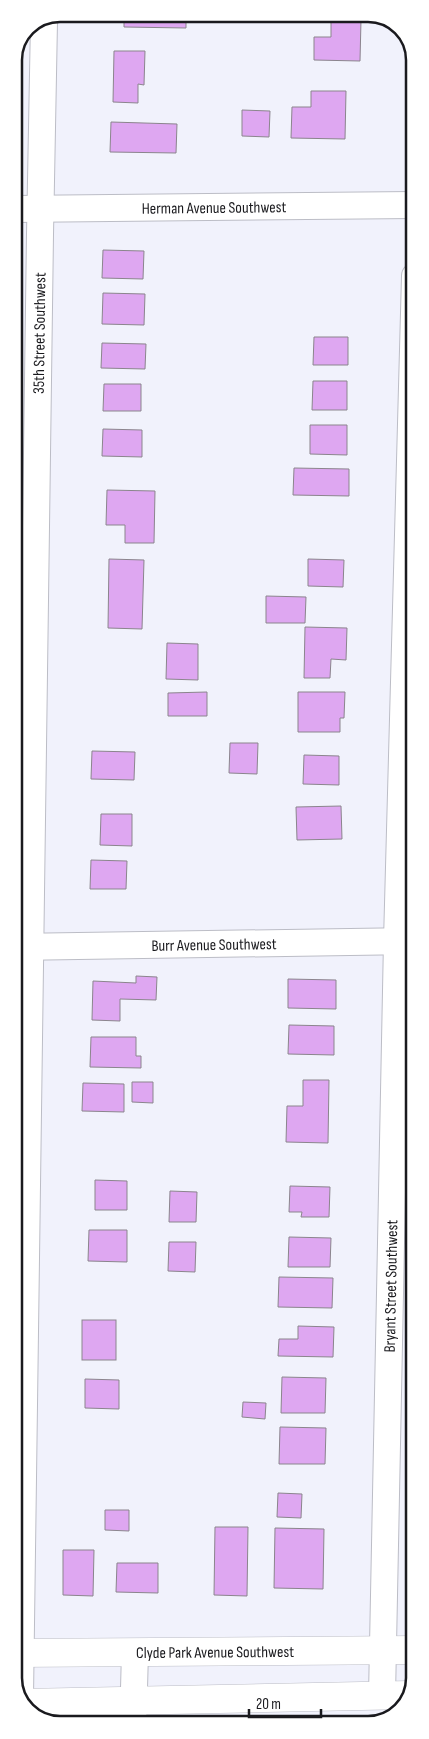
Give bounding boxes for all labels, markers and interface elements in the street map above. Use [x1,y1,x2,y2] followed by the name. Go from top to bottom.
[142,198,287,219] street label: Herman Avenue Southwest
[30,272,50,394] street label: 35th Street Southwest
[151,935,277,956] street label: Burr Avenue Southwest
[381,1219,402,1353] street label: Bryant Street Southwest
[136,1643,294,1663] street label: Clyde Park Avenue Southwest
[249,1686,322,1718] scale bar
[256,1695,281,1714] text: 20 m

